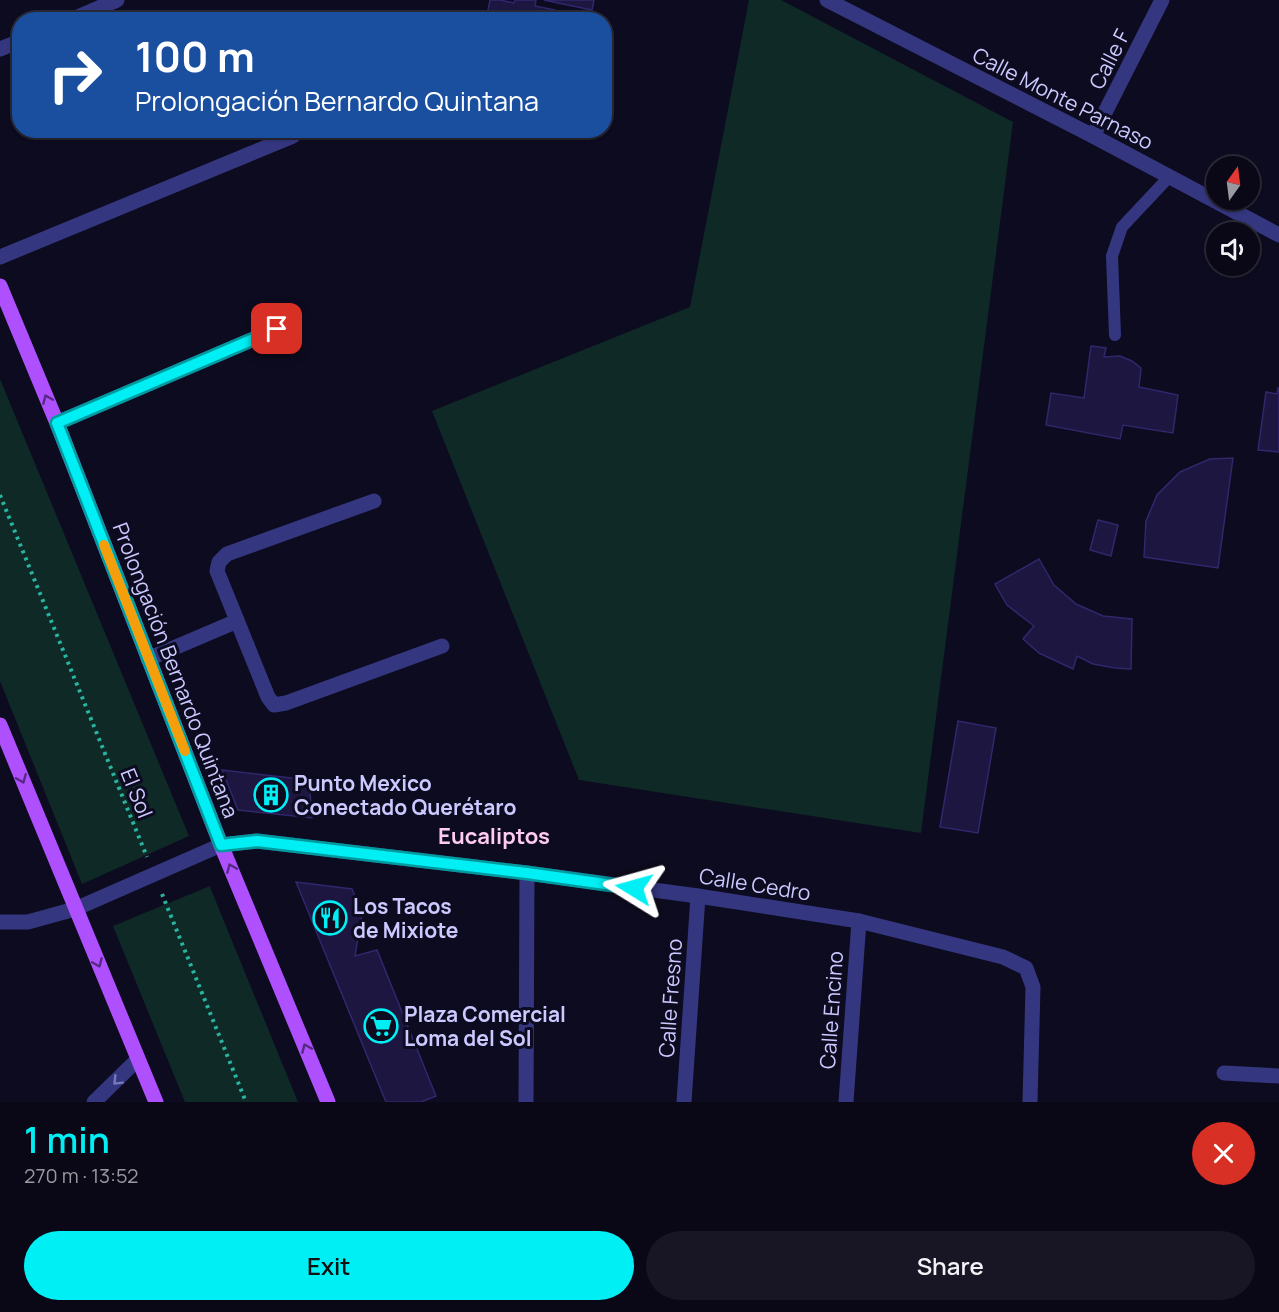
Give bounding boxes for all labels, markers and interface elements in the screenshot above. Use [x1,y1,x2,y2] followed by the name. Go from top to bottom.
[1082,24,1136,94] street label: Calle F
[135,27,255,85] text: 100 m
[36,36,114,114] icon: right
[968,40,1158,156] street label: Calle Monte Parnaso
[135,82,539,119] text: Prolongación Bernardo Quintana
[1206,156,1260,210] north arrow
[1206,156,1260,276] map controls
[1206,222,1260,276] button: sound
[251,303,302,354] pin
[260,312,293,345] icon: arrive
[42,394,54,405] one-way arrow
[107,518,245,822] street label: Prolongación Bernardo Quintana
[114,764,160,822] street label: El Sol
[294,769,516,821] place label: Punto Mexico Conectado Querétaro
[15,773,27,784] one-way arrow
[253,777,289,813] building icon: Punto Mexico Conectado Querétaro
[438,821,550,851] district label: Eucaliptos
[602,856,666,920] position arrow
[697,861,813,907] street label: Calle Cedro
[226,863,238,874] one-way arrow
[353,892,458,944] place label: Los Tacos de Mixiote
[312,900,348,936] restaurant icon: Los Tacos de Mixiote
[652,938,688,1058] street label: Calle Fresno
[813,950,849,1070] street label: Calle Encino
[91,956,103,967] one-way arrow
[404,1000,566,1052] place label: Plaza Comercial Loma del Sol
[363,1008,399,1044] supermarket icon: Plaza Comercial Loma del Sol
[301,1043,313,1054] one-way arrow
[113,1073,124,1084] one-way arrow
[24,1115,110,1164] text: 1 min
[1192,1122,1255,1185] button: close
[24,1162,138,1189] text: 270 m · 13:52
[24,1231,634,1300] button: Exit
[646,1231,1255,1300] button: Share

